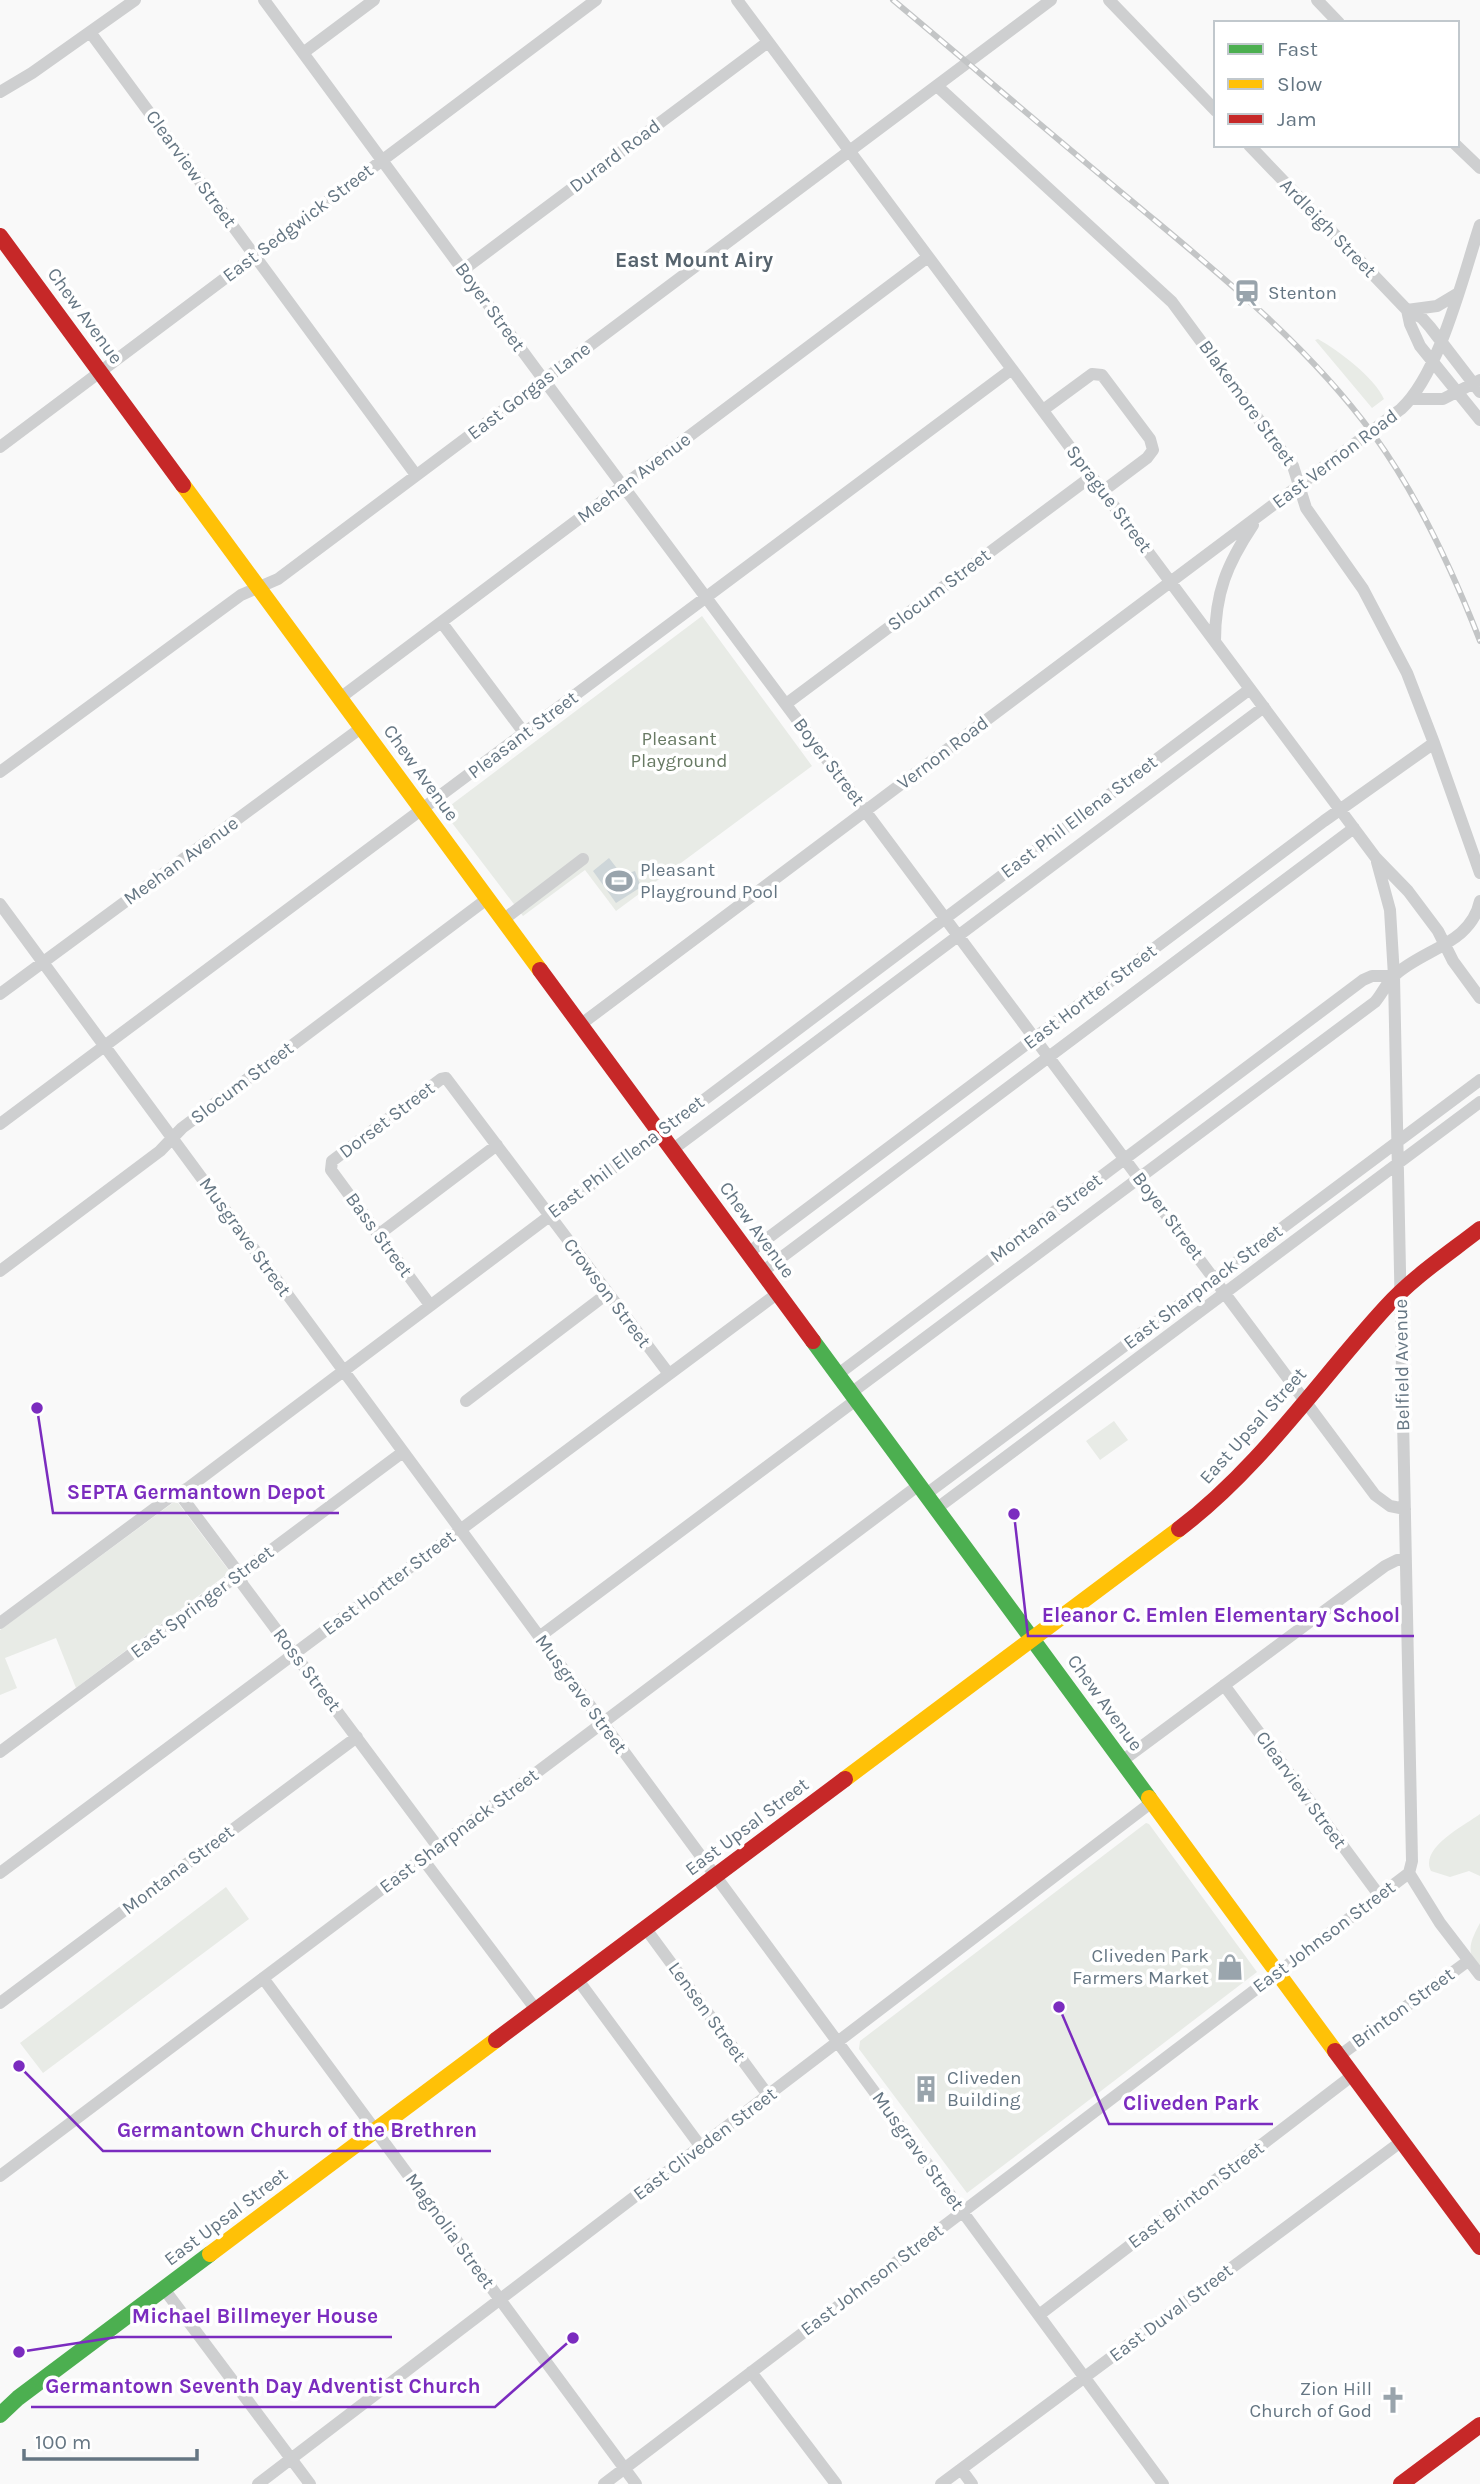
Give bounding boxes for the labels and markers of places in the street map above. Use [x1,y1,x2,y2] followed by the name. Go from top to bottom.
[1232,278,1262,308] station icon: Stenton
[1268,282,1337,304] place label: Stenton
[640,859,778,903] place label: Pleasant Playground Pool
[604,866,634,896] sports icon: Pleasant Playground Pool
[53,1471,339,1513] callout: SEPTA Germantown Depot
[1028,1594,1414,1636] callout: Eleanor C. Emlen Elementary School
[1072,1945,1209,1989] place label: Cliveden Park Farmers Market
[1215,1952,1245,1982] shop icon: Cliveden Park Farmers Market
[947,2067,1021,2111] place label: Cliveden Building
[911,2074,941,2104] building icon: Cliveden Building
[1109,2082,1273,2124] callout: Cliveden Park
[103,2109,491,2151] callout: Germantown Church of the Brethren
[117,2295,392,2337] callout: Michael Billmeyer House
[31,2365,495,2407] callout: Germantown Seventh Day Adventist Church
[1249,2378,1372,2422] place label: Zion Hill Church of God
[1378,2385,1408,2415] church icon: Zion Hill Church of God

